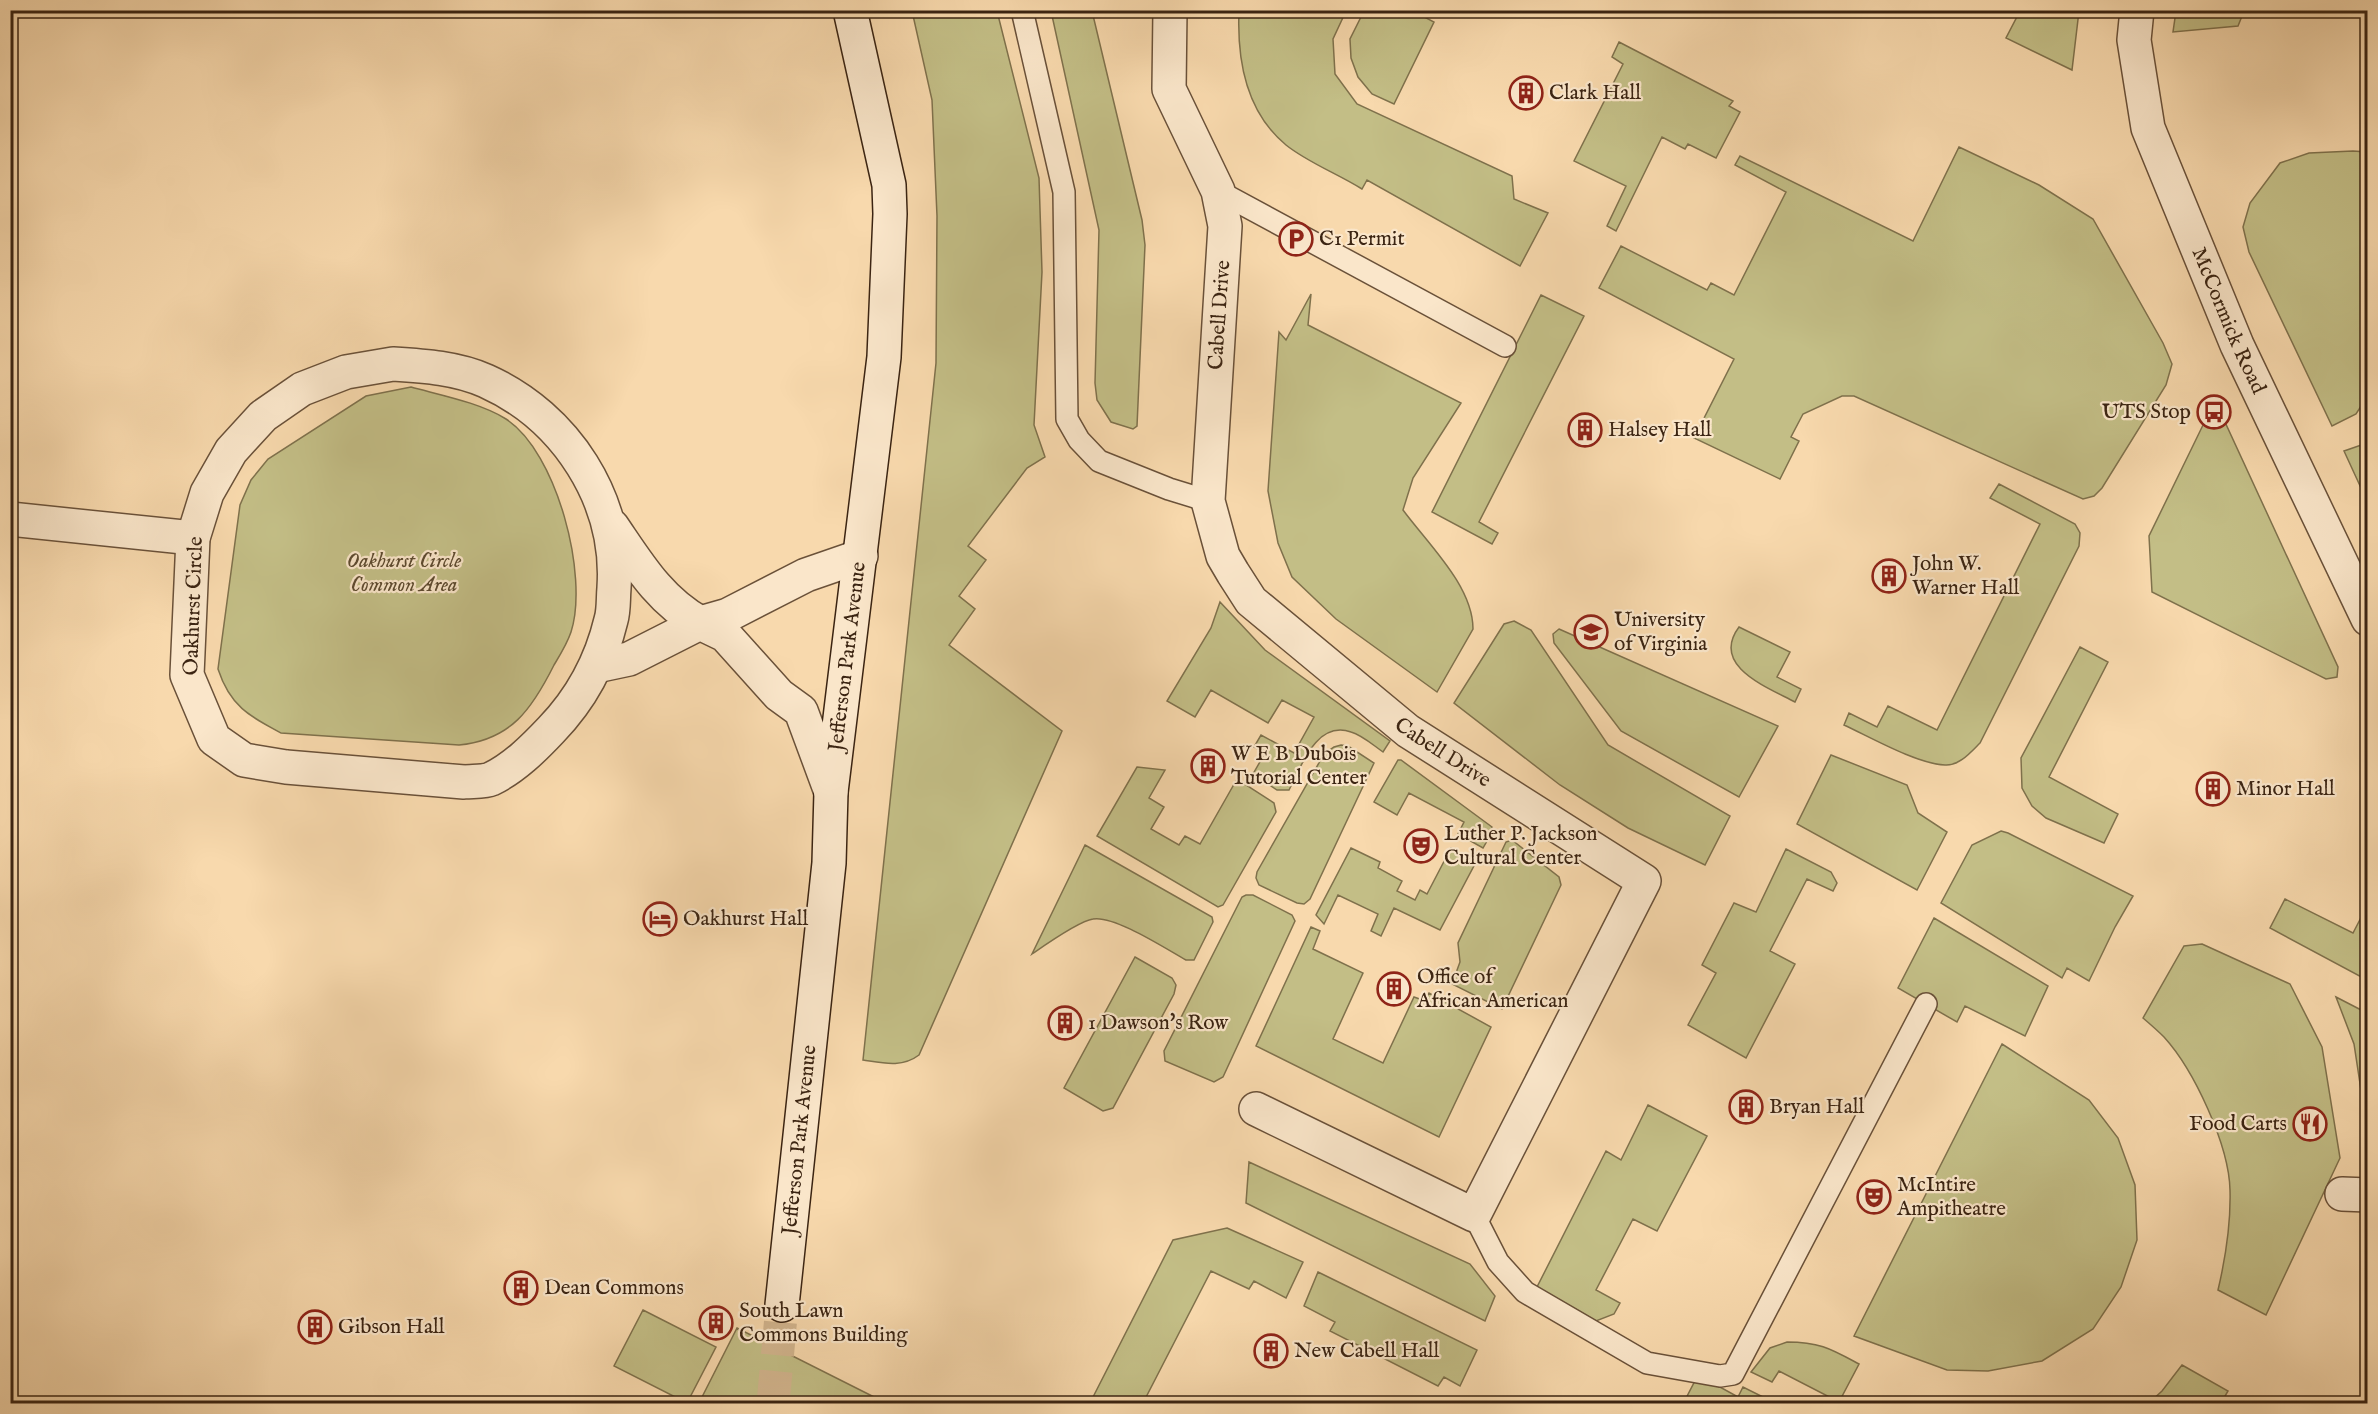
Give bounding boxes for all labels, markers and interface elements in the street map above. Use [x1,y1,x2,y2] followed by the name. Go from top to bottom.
[1508,75,1544,111] building icon: Clark Hall
[1549,80,1641,107] place label: Clark Hall
[1278,221,1314,257] parking icon: C1 Permit
[1319,226,1405,253] place label: C1 Permit
[2185,243,2272,399] street label: McCormick Road
[1203,259,1237,371] street label: Cabell Drive
[2196,394,2232,430] bus stop icon: UTS Stop
[2102,399,2191,426] place label: UTS Stop
[1567,412,1603,448] building icon: Halsey Hall
[1608,417,1712,444] place label: Halsey Hall
[178,536,210,676] street label: Oakhurst Circle
[347,548,461,599] park label: Oakhurst Circle Common Area
[1910,551,2019,602] place label: John W. Warner Hall
[1871,558,1907,594] building icon: John W. Warner Hall
[822,560,872,755] street label: Jefferson Park Avenue
[1614,607,1708,658] place label: University of Virginia
[1573,614,1609,650] school or university icon: University of Virginia
[1388,712,1496,794] street label: Cabell Drive
[1231,741,1367,792] place label: W E B Dubois Tutorial Center
[1190,748,1226,784] building icon: W E B Dubois Tutorial Center
[2195,771,2231,807] building icon: Minor Hall
[2236,776,2335,803] place label: Minor Hall
[1444,821,1598,872] place label: Luther P. Jackson Cultural Center
[1403,828,1439,864] theatre icon: Luther P. Jackson Cultural Center
[642,901,678,937] hotel icon: Oakhurst Hall
[683,906,808,933] place label: Oakhurst Hall
[1416,964,1568,1015] place label: Office of African American
[1376,971,1412,1007] building icon: Office of African American
[1047,1005,1083,1041] building icon: 1 Dawson's Row
[1088,1010,1229,1037] place label: 1 Dawson's Row
[776,1043,823,1238] street label: Jefferson Park Avenue
[1728,1089,1764,1125] building icon: Bryan Hall
[1769,1094,1864,1121] place label: Bryan Hall
[2292,1106,2328,1142] restaurant icon: Food Carts
[2189,1111,2287,1138] place label: Food Carts
[1896,1172,2006,1223] place label: McIntire Ampitheatre
[1856,1179,1892,1215] theatre icon: McIntire Ampitheatre
[503,1270,539,1306] building icon: Dean Commons
[544,1275,684,1302] place label: Dean Commons
[739,1298,908,1349] place label: South Lawn Commons Building
[698,1305,734,1341] building icon: South Lawn Commons Building
[297,1309,333,1345] building icon: Gibson Hall
[338,1314,445,1341] place label: Gibson Hall
[1253,1333,1289,1369] building icon: New Cabell Hall
[1294,1338,1440,1365] place label: New Cabell Hall

